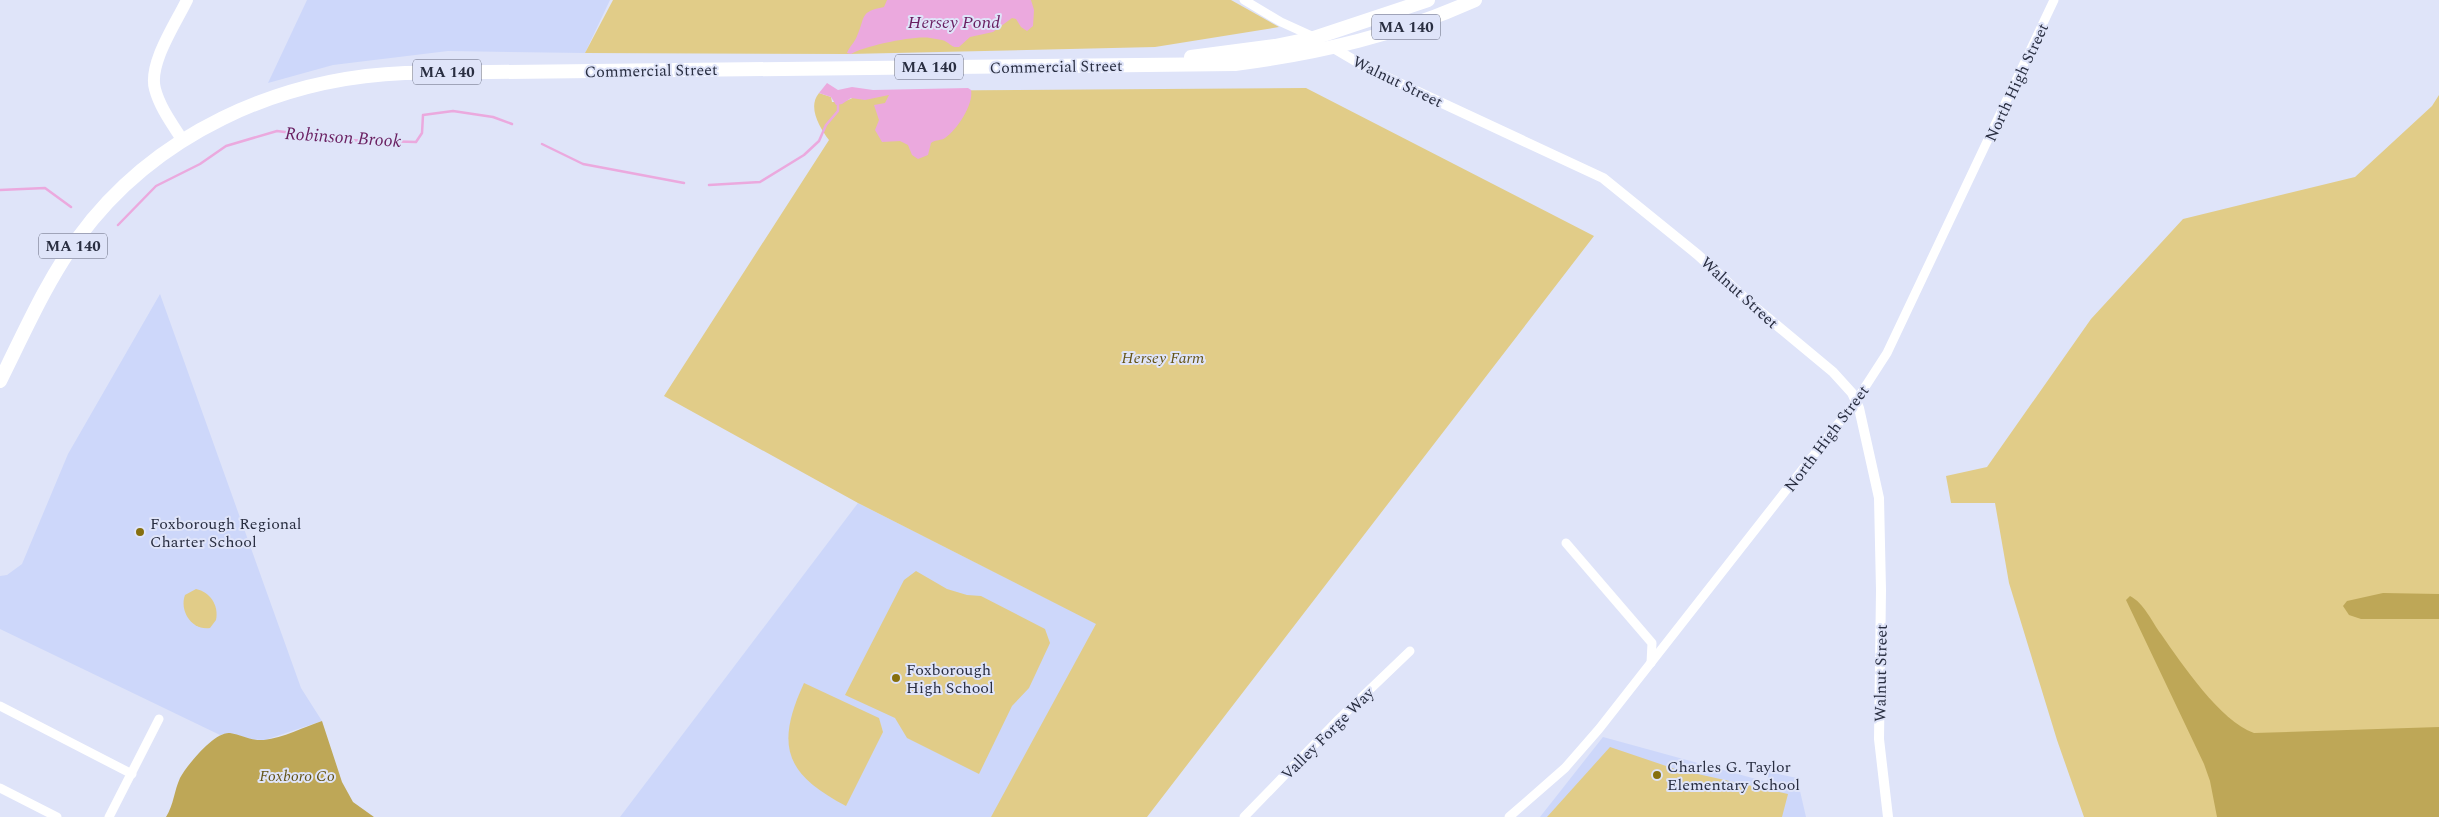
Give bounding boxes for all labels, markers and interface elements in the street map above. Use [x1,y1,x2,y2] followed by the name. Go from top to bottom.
[908,9,1000,36] water label: Hersey Pond
[1372,15,1440,40] road number: MA 140
[1979,19,2055,146] street label: North High Street
[1348,50,1447,114] street label: Walnut Street
[895,54,963,80] road number: MA 140
[989,54,1123,80] street label: Commercial Street
[584,58,718,84] street label: Commercial Street
[413,60,481,84] road number: MA 140
[284,120,403,155] water label: Robinson Brook
[39,234,107,258] road number: MA 140
[1695,251,1784,335] street label: Walnut Street
[1122,346,1205,370] park label: Hersey Farm
[1779,380,1875,497] street label: North High Street
[150,512,302,554] place label: Foxborough Regional Charter School
[134,526,146,538] marker: Foxborough Regional Charter School
[1868,624,1894,722] street label: Walnut Street
[906,658,994,700] place label: Foxborough High School
[890,672,902,684] marker: Foxborough High School
[1276,681,1381,786] street label: Valley Forge Way
[1667,755,1800,797] place label: Charles G. Taylor Elementary School
[259,764,335,788] park label: Foxboro Co
[1651,769,1663,781] marker: Charles G. Taylor Elementary School

